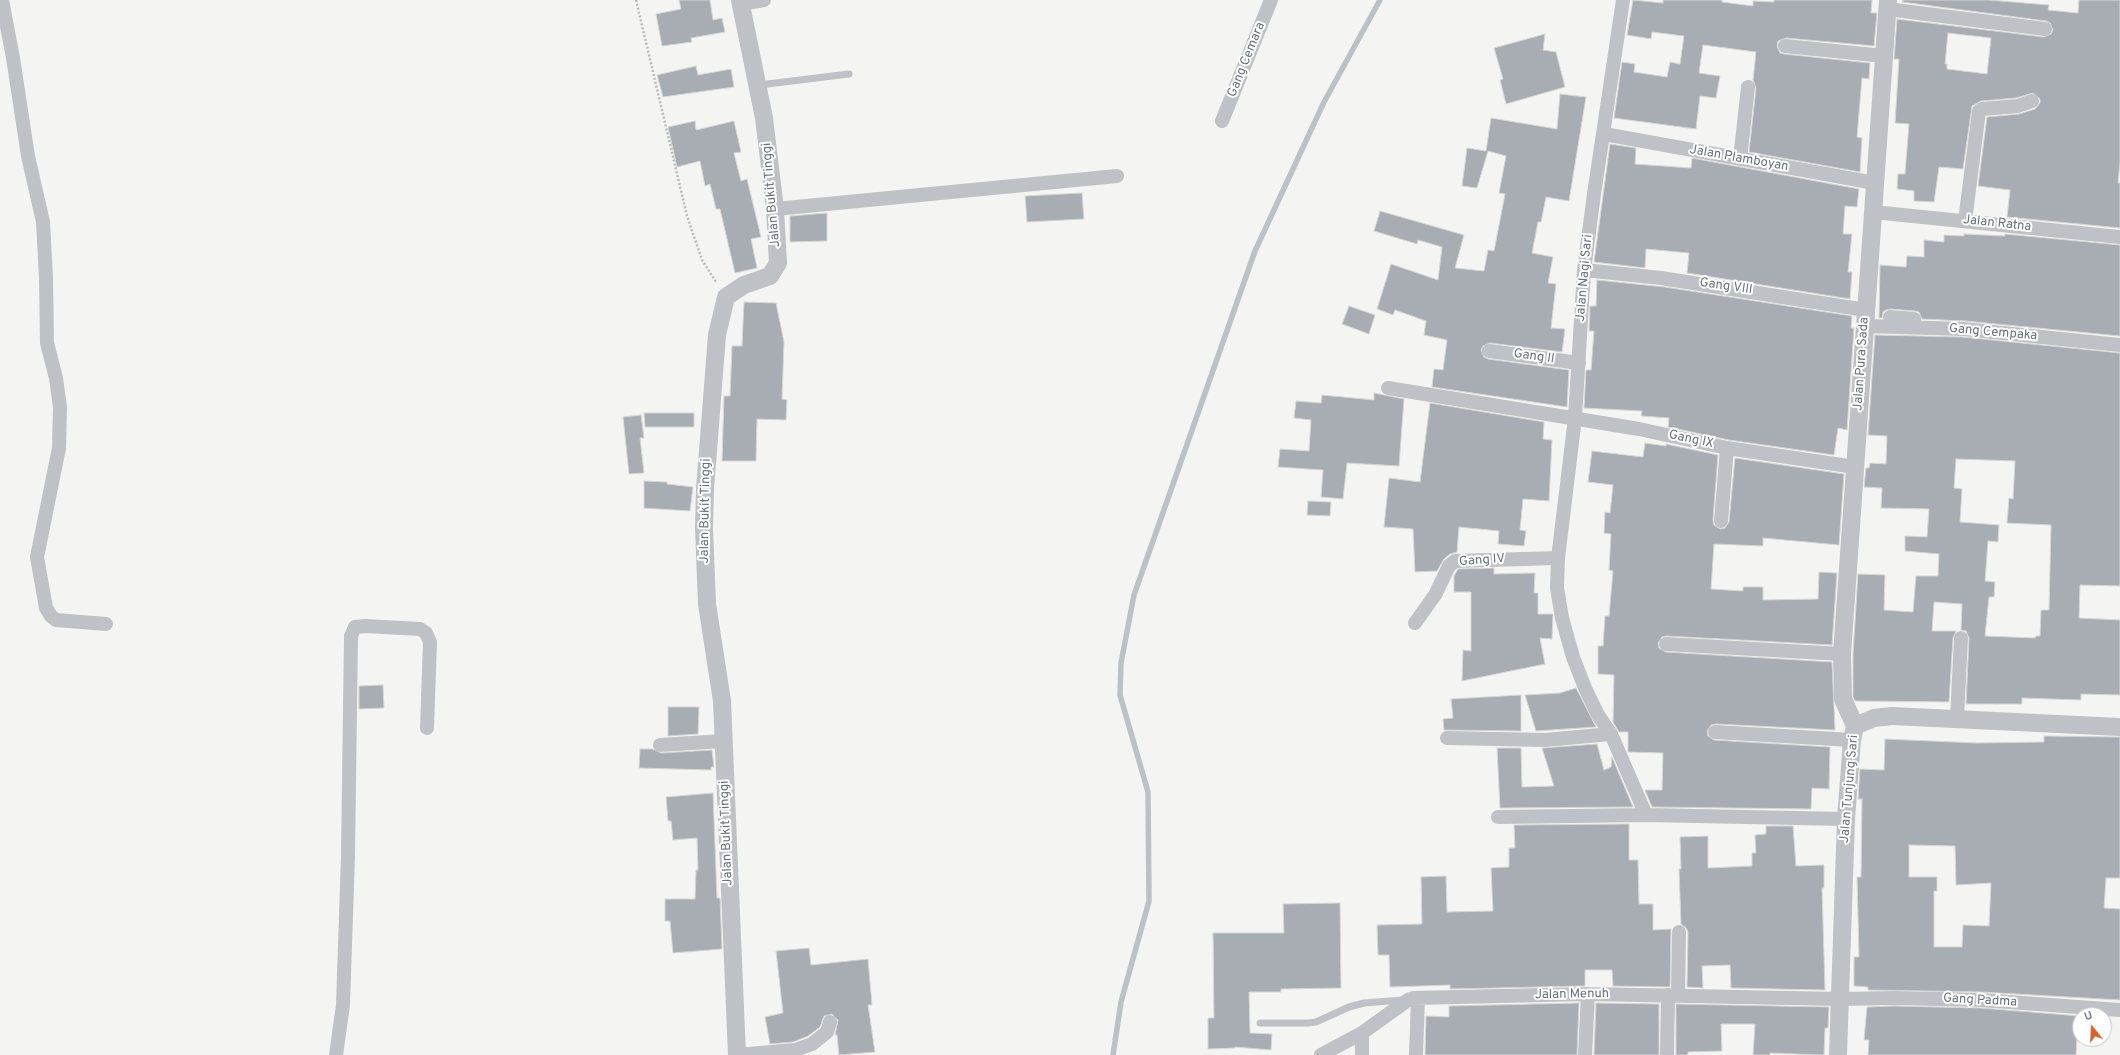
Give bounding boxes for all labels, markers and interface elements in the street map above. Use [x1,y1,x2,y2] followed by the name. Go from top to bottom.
[1225,20,1269,100] street label: Gang Cemara
[760,142,784,248] street label: Jalan Bukit Tinggi
[1688,143,1790,175] street label: Jalan Plamboyan
[1962,213,2032,235] street label: Jalan Ratna
[1573,234,1597,322] street label: Jalan Nagi Sari
[1699,276,1753,298] street label: Gang VIII
[1851,317,1873,411] street label: Jalan Pura Sada
[1948,321,2038,345] street label: Gang Cempaka
[1513,346,1555,368] street label: Gang II
[1667,428,1715,452] street label: Gang IX
[697,458,715,564] street label: Jalan Bukit Tinggi
[1459,552,1505,570] street label: Gang IV
[1837,734,1863,844] street label: Jalan Tunjung Sari
[717,780,737,886] street label: Jalan Bukit Tinggi
[1535,987,1609,1003] street label: Jalan Menuh
[1943,991,2017,1011] street label: Gang Padma
[2072,1007,2112,1047] north arrow
[2083,1009,2094,1024] text: U

